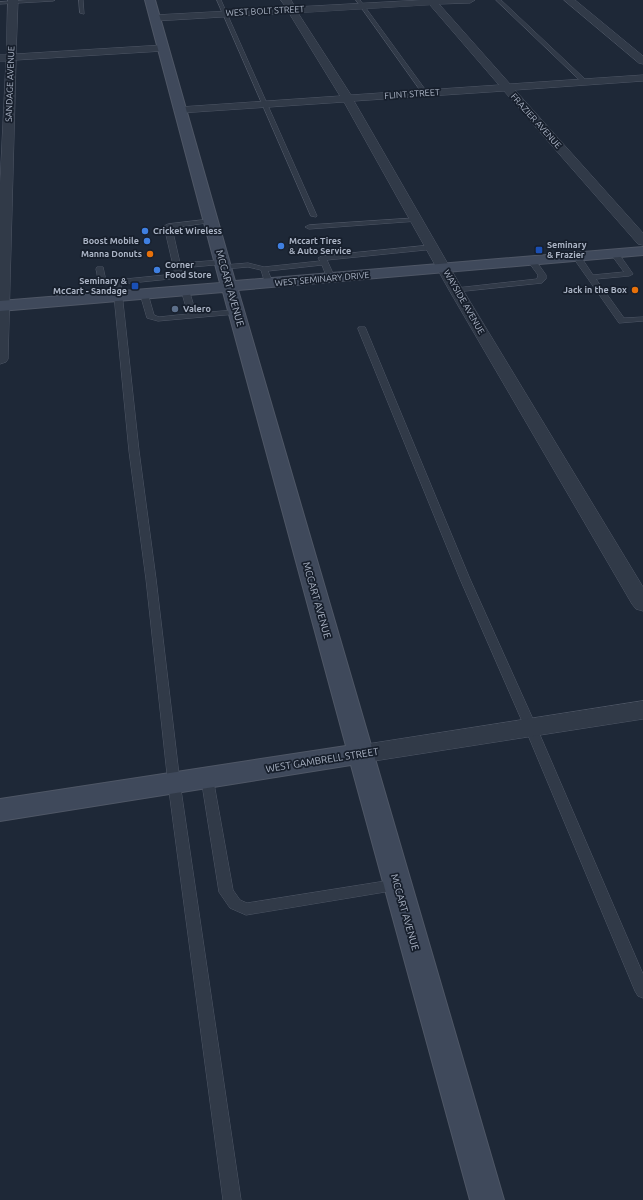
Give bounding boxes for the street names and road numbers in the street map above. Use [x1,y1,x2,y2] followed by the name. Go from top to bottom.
[225,4,305,18] street label: WEST BOLT STREET
[4,46,16,122] street label: SANDAGE AVENUE
[384,87,440,101] street label: FLINT STREET
[509,91,563,151] street label: FRAZIER AVENUE
[214,248,246,328] street label: MCCART AVENUE
[441,268,487,336] street label: WAYSIDE AVENUE
[274,270,370,288] street label: WEST SEMINARY DRIVE
[301,560,333,640] street label: MCCART AVENUE
[265,746,380,774] street label: WEST GAMBRELL STREET
[389,872,421,952] street label: MCCART AVENUE

